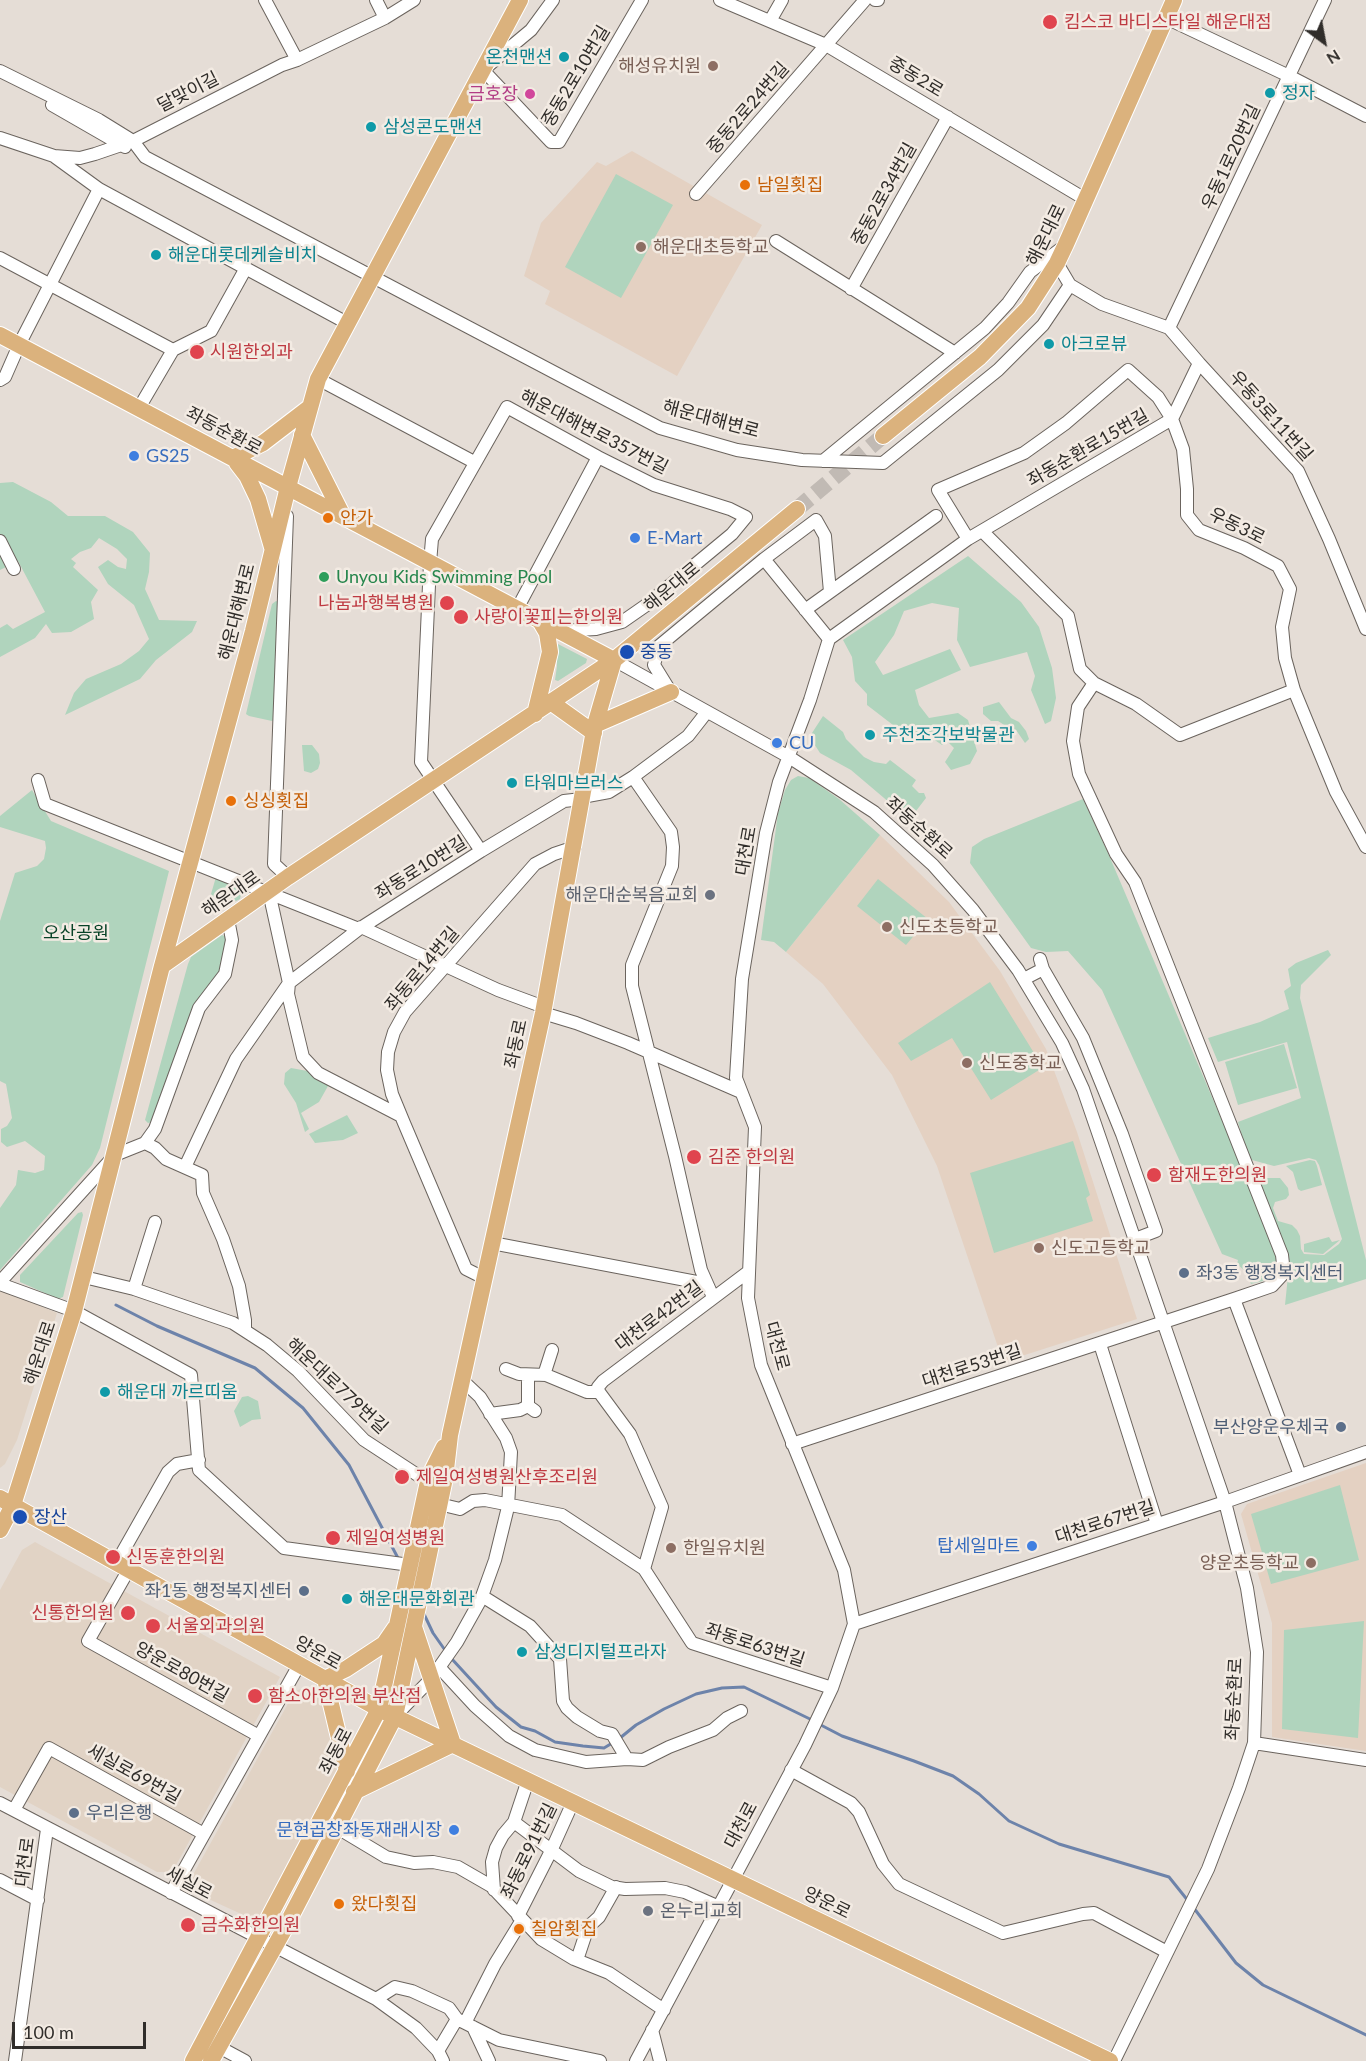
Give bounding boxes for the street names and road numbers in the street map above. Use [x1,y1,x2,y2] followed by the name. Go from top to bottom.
[537,22,615,130] street label: 중동2로10번길
[885,52,947,102] street label: 중동2로
[702,58,794,158] street label: 중동2로24번길
[154,67,222,117] street label: 달맞이길
[1197,101,1265,213] street label: 우동1로20번길
[847,139,921,249] street label: 중동2로34번길
[1022,200,1070,270] street label: 해운대로
[1225,366,1317,466] street label: 우동3로11번길
[516,385,672,479] street label: 해운대해변로357번길
[660,396,762,442] street label: 해운대해변로
[182,402,266,460] street label: 좌동순환로
[1023,404,1153,492] street label: 좌동순환로15번길
[1205,503,1269,549] street label: 우동3로
[640,557,704,617] street label: 해운대로
[215,561,259,663] street label: 해운대해변로
[881,792,957,864] street label: 좌동순환로
[731,825,761,877] street label: 대천로
[371,831,471,905] street label: 좌동로10번길
[198,866,264,922] street label: 해운대로
[380,922,464,1016] street label: 좌동로14번길
[500,1017,532,1071] street label: 좌동로
[611,1276,707,1356] street label: 대천로42번길
[19,1318,61,1388] street label: 해운대로
[760,1319,794,1373] street label: 대천로
[282,1334,392,1438] street label: 해운대로779번길
[919,1340,1025,1392] street label: 대천로53번길
[1052,1496,1158,1548] street label: 대천로67번길
[702,1619,808,1671] street label: 좌동로63번길
[291,1632,345,1674] street label: 양운로
[131,1637,233,1707] street label: 양운로80번길
[1221,1657,1247,1741] street label: 좌동순환로
[315,1724,357,1778] street label: 좌동로
[83,1739,185,1809] street label: 세실로69번길
[720,1798,762,1852] street label: 대천로
[497,1800,561,1902] street label: 좌동로91번길
[11,1836,39,1888] street label: 대천로
[162,1862,216,1904] street label: 세실로
[800,1882,854,1924] street label: 양운로

